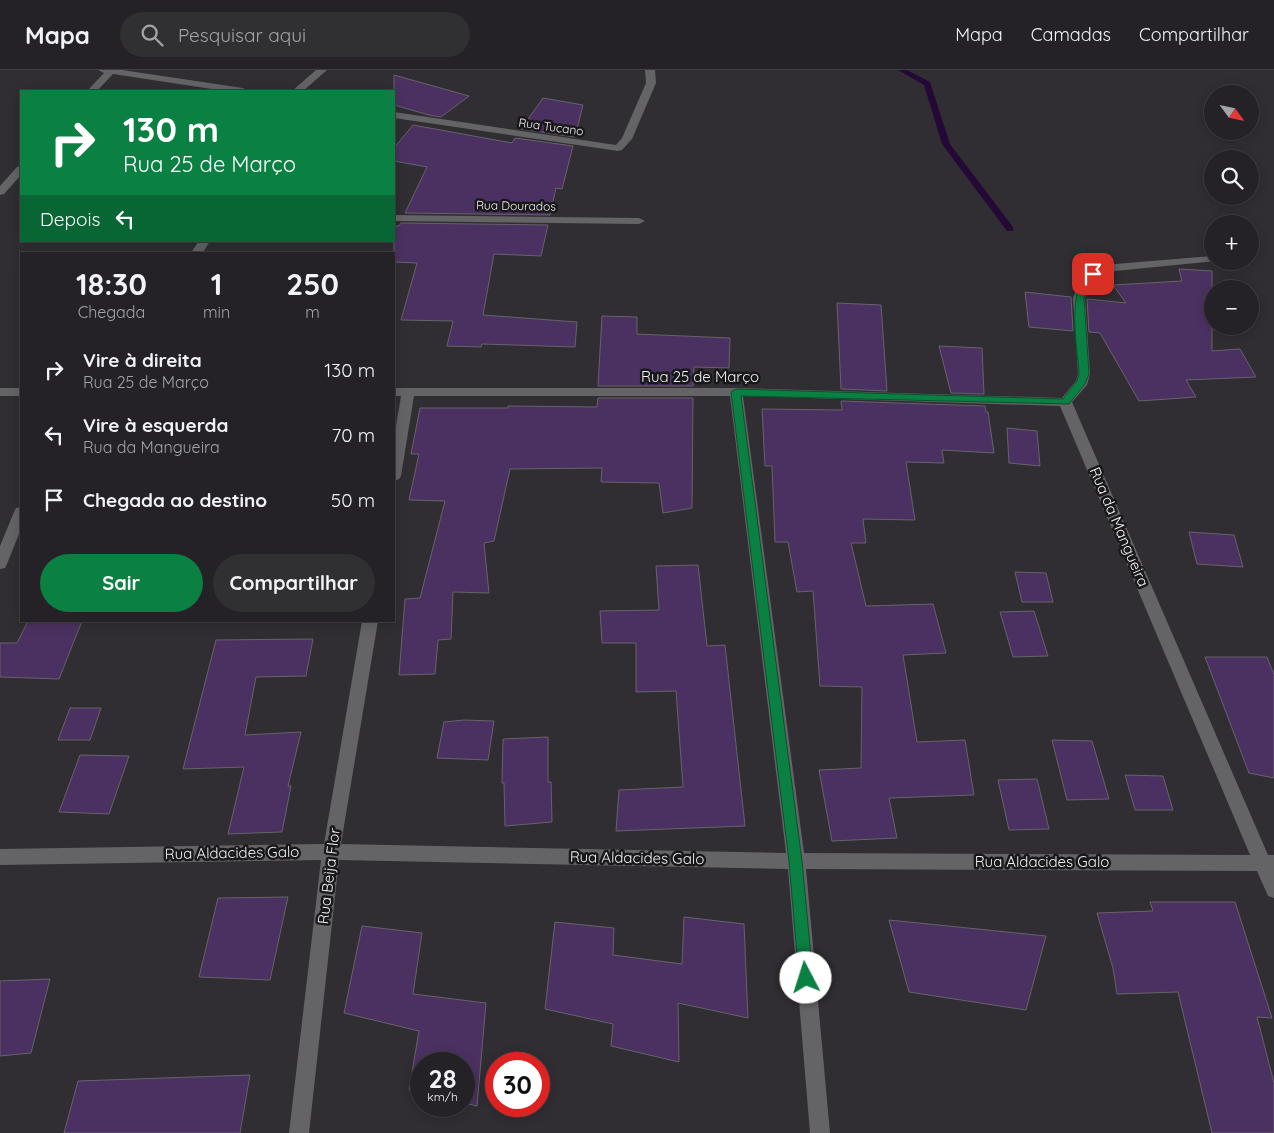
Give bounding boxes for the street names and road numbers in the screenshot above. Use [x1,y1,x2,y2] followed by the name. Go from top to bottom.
[518,115,585,138] street label: Rua Tucano
[476,197,556,214] street label: Rua Dourados
[641,367,759,386] street label: Rua 25 de Março
[1086,464,1153,590] street label: Rua da Mangueira
[313,826,344,925] street label: Rua Beija Flor
[165,842,299,863] street label: Rua Aldacides Galo
[570,847,704,868] street label: Rua Aldacides Galo
[975,852,1109,871] street label: Rua Aldacides Galo

